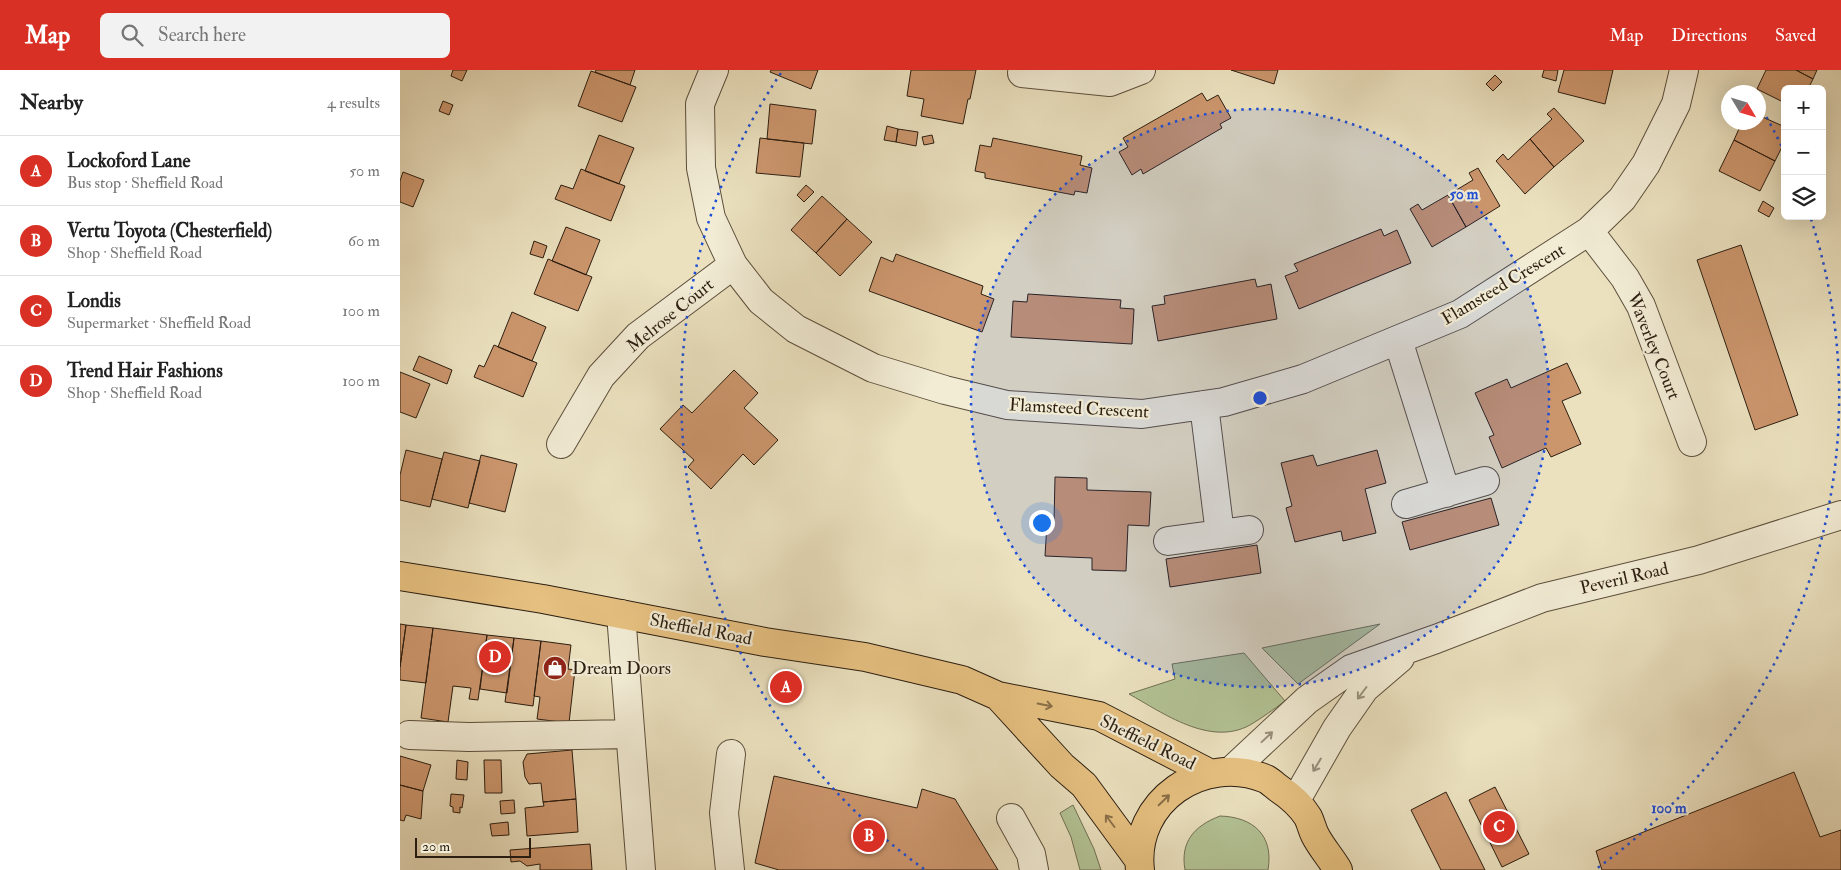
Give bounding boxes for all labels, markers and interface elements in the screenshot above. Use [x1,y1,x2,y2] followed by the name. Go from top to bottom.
[100,13,450,58] search box
[25,20,70,51] text: Map
[118,21,146,49] icon: search
[158,23,246,47] text: Search here
[1610,24,1643,47] text: Map
[1671,24,1747,47] text: Directions
[1775,24,1816,47] text: Saved
[1721,85,1766,130] north arrow
[1781,85,1826,220] map controls
[1781,85,1826,130] button: +
[20,89,83,116] text: Nearby
[327,93,380,113] text: 4 results
[1781,130,1826,175] button: −
[67,149,190,173] text: Lockoford Lane
[31,161,41,181] text: A
[349,161,380,181] text: 50 m
[67,173,223,193] text: Bus stop · Sheffield Road
[1781,175,1826,220] button: layers
[1450,185,1479,204] text: 50 m
[67,219,272,243] text: Vertu Toyota (Chesterfield)
[31,231,41,251] text: B
[348,231,380,251] text: 60 m
[1437,238,1569,330] street label: Flamsteed Crescent
[67,243,202,263] text: Shop · Sheffield Road
[622,273,719,358] street label: Melrose Court
[67,289,121,313] text: Londis
[1621,289,1685,403] street label: Waverley Court
[30,301,42,321] text: C
[342,301,380,321] text: 100 m
[67,313,251,333] text: Supermarket · Sheffield Road
[67,359,223,383] text: Trend Hair Fashions
[29,371,43,391] text: D
[342,371,380,391] text: 100 m
[67,383,202,403] text: Shop · Sheffield Road
[1251,389,1269,407] centre of rings
[1008,393,1150,424] street label: Flamsteed Crescent
[1029,510,1055,536] your location
[1578,557,1671,600] street label: Peveril Road
[648,608,754,651] street label: Sheffield Road
[479,638,511,676] pin: D
[542,655,568,681] shop icon: Dream Doors
[572,657,671,680] place label: Dream Doors
[770,668,802,706] pin: A
[1357,687,1368,700] one-way arrow
[1037,701,1053,711] one-way arrow
[1096,709,1200,776] street label: Sheffield Road
[1261,731,1273,743] one-way arrow
[1311,757,1321,771] one-way arrow
[1158,794,1170,806] one-way arrow
[1651,799,1687,818] text: 100 m
[1483,808,1515,846] pin: C
[1105,814,1115,828] one-way arrow
[853,817,885,855] pin: B
[415,835,531,858] scale bar
[422,838,450,855] text: 20 m

